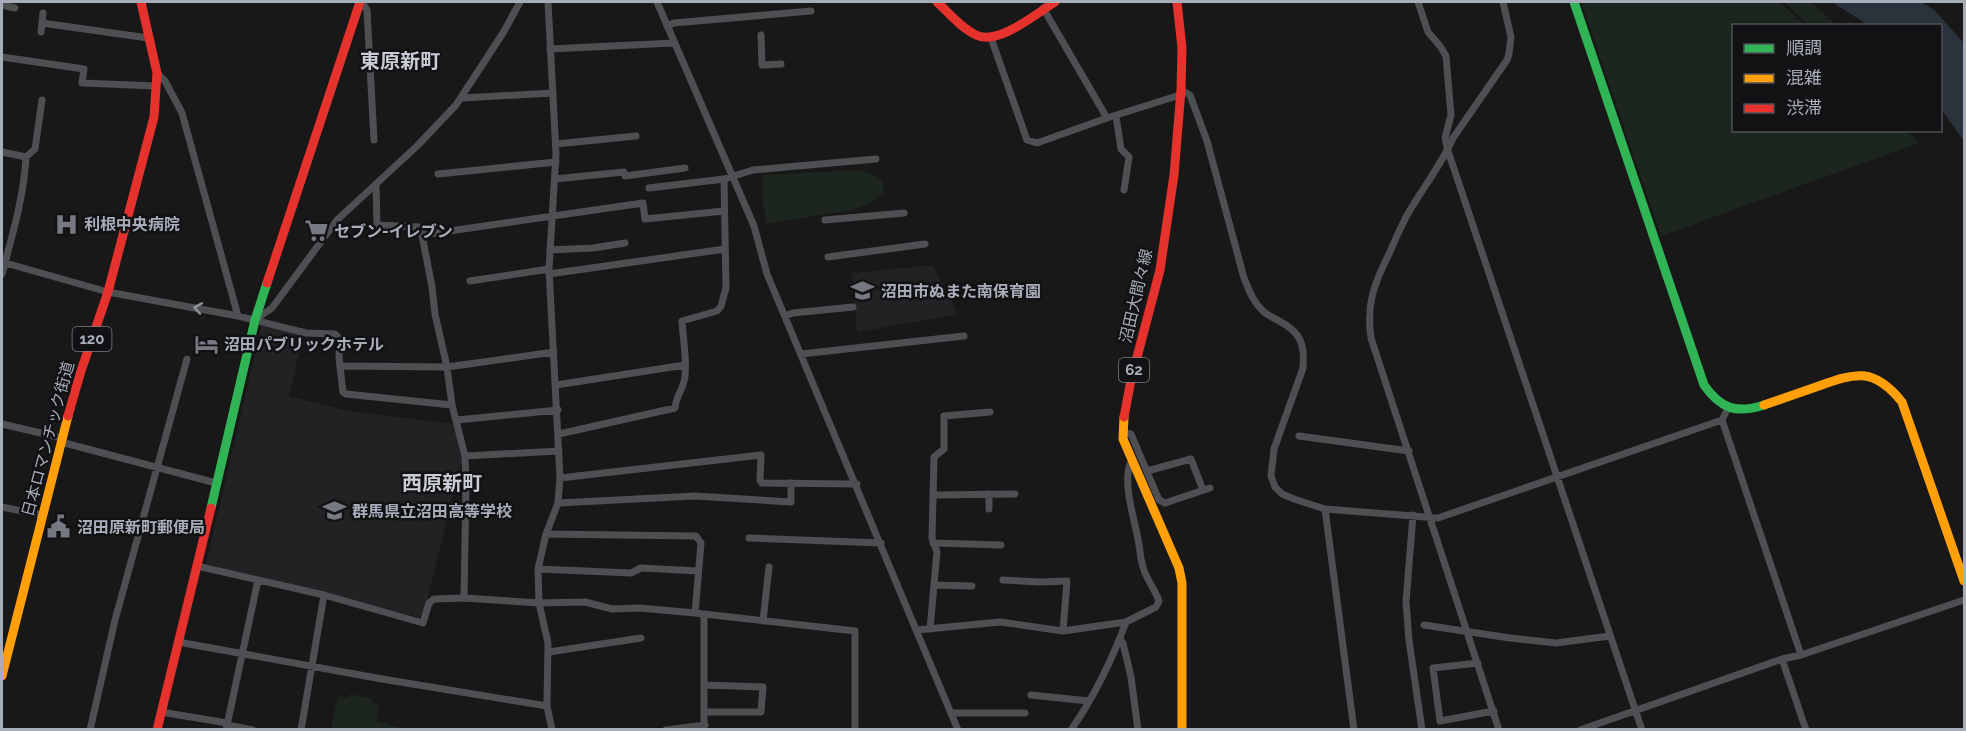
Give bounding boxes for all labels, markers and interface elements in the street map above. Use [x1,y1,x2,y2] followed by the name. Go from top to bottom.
[1732,24,1942,132] legend
[1786,37,1822,58] text: 順調
[360,49,440,73] district label: 東原新町
[1786,67,1822,88] text: 混雑
[1786,97,1822,118] text: 渋滞
[53,211,79,237] hospital icon: 利根中央病院
[84,215,180,234] place label: 利根中央病院
[303,218,329,244] supermarket icon: セブン-イレブン
[334,222,453,241] place label: セブン-イレブン
[1116,247,1156,345] street label: 沼田大間々線
[850,278,876,304] school or university icon: 沼田市ぬまた南保育園
[881,282,1041,301] place label: 沼田市ぬまた南保育園
[193,302,203,315] one-way arrow
[72,327,112,351] road number: 120
[193,331,219,357] hotel icon: 沼田パブリックホテル
[224,335,384,354] place label: 沼田パブリックホテル
[1119,358,1149,382] road number: 62
[18,359,78,519] street label: 日本ロマンチック街道
[402,471,482,495] district label: 西原新町
[321,498,347,524] school or university icon: 群馬県立沼田高等学校
[352,502,512,521] place label: 群馬県立沼田高等学校
[46,514,72,540] public building icon: 沼田原新町郵便局
[77,518,205,537] place label: 沼田原新町郵便局

